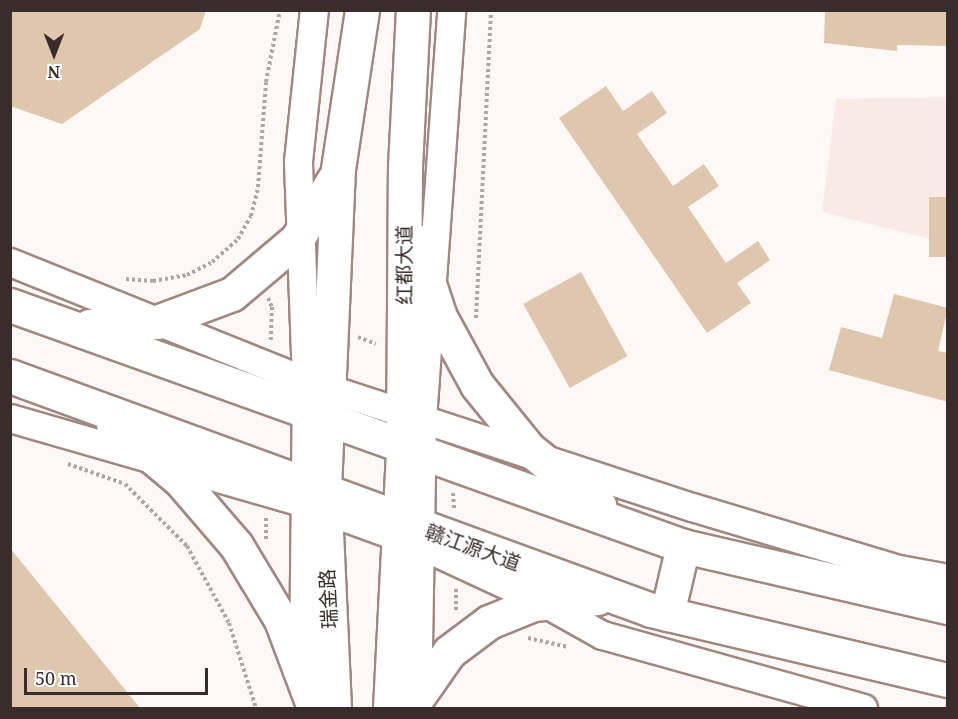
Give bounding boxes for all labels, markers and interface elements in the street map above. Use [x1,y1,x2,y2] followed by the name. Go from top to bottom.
[24,24,84,84] north arrow
[48,61,60,83] text: N
[392,225,416,305] street label: 红都大道
[422,519,524,575] street label: 赣江源大道
[314,568,342,630] street label: 瑞金路
[27,656,212,694] scale bar
[35,666,77,690] text: 50 m

